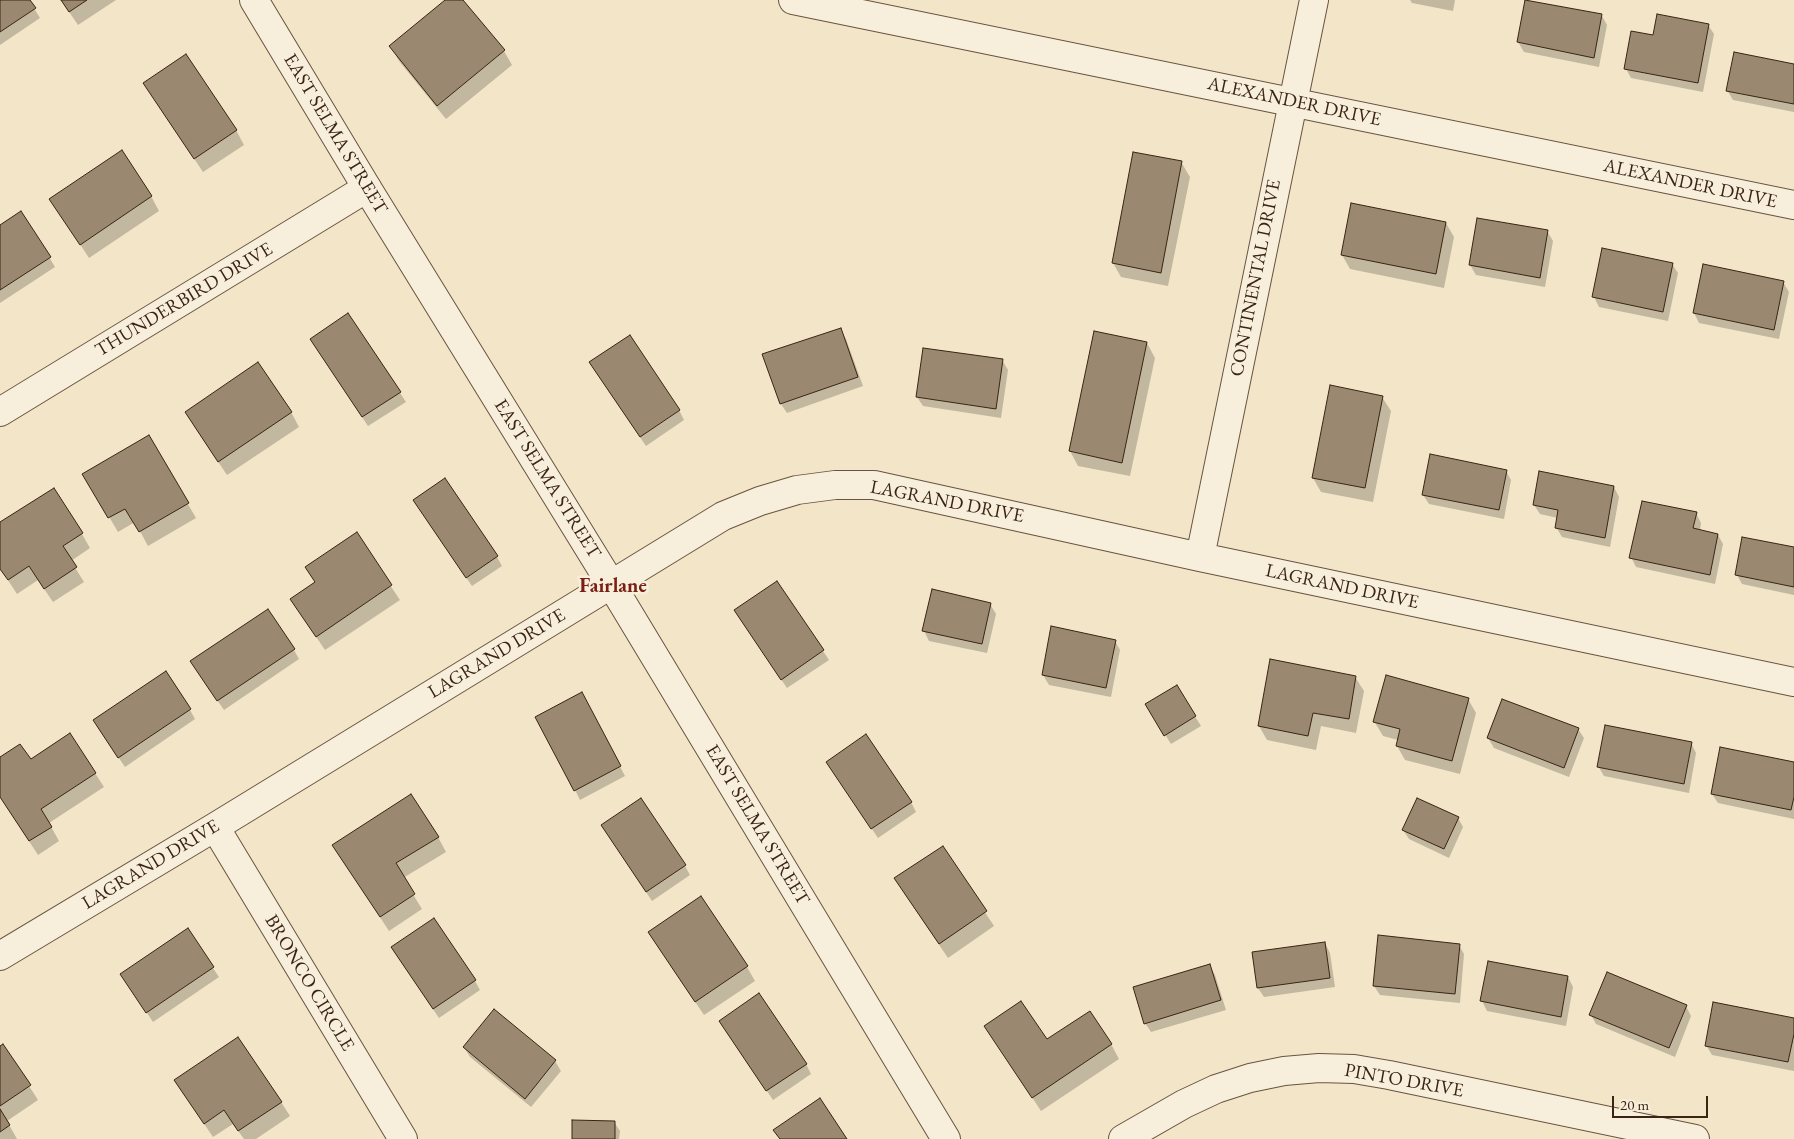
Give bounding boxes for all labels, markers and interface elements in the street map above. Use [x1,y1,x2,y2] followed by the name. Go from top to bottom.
[278,50,392,218] street label: EAST SELMA STREET
[1205,72,1383,132] street label: ALEXANDER DRIVE
[1601,154,1779,214] street label: ALEXANDER DRIVE
[1226,178,1286,378] street label: CONTINENTAL DRIVE
[91,238,277,362] street label: THUNDERBIRD DRIVE
[489,395,605,563] street label: EAST SELMA STREET
[868,476,1026,528] street label: LAGRAND DRIVE
[1263,560,1421,614] street label: LAGRAND DRIVE
[579,575,647,599] district label: Fairlane
[424,604,570,704] street label: LAGRAND DRIVE
[700,741,814,909] street label: EAST SELMA STREET
[78,815,224,915] street label: LAGRAND DRIVE
[259,911,359,1055] street label: BRONCO CIRCLE
[1343,1059,1465,1103] street label: PINTO DRIVE
[1614,1086,1710,1118] scale bar
[1620,1095,1649,1114] text: 20 m

